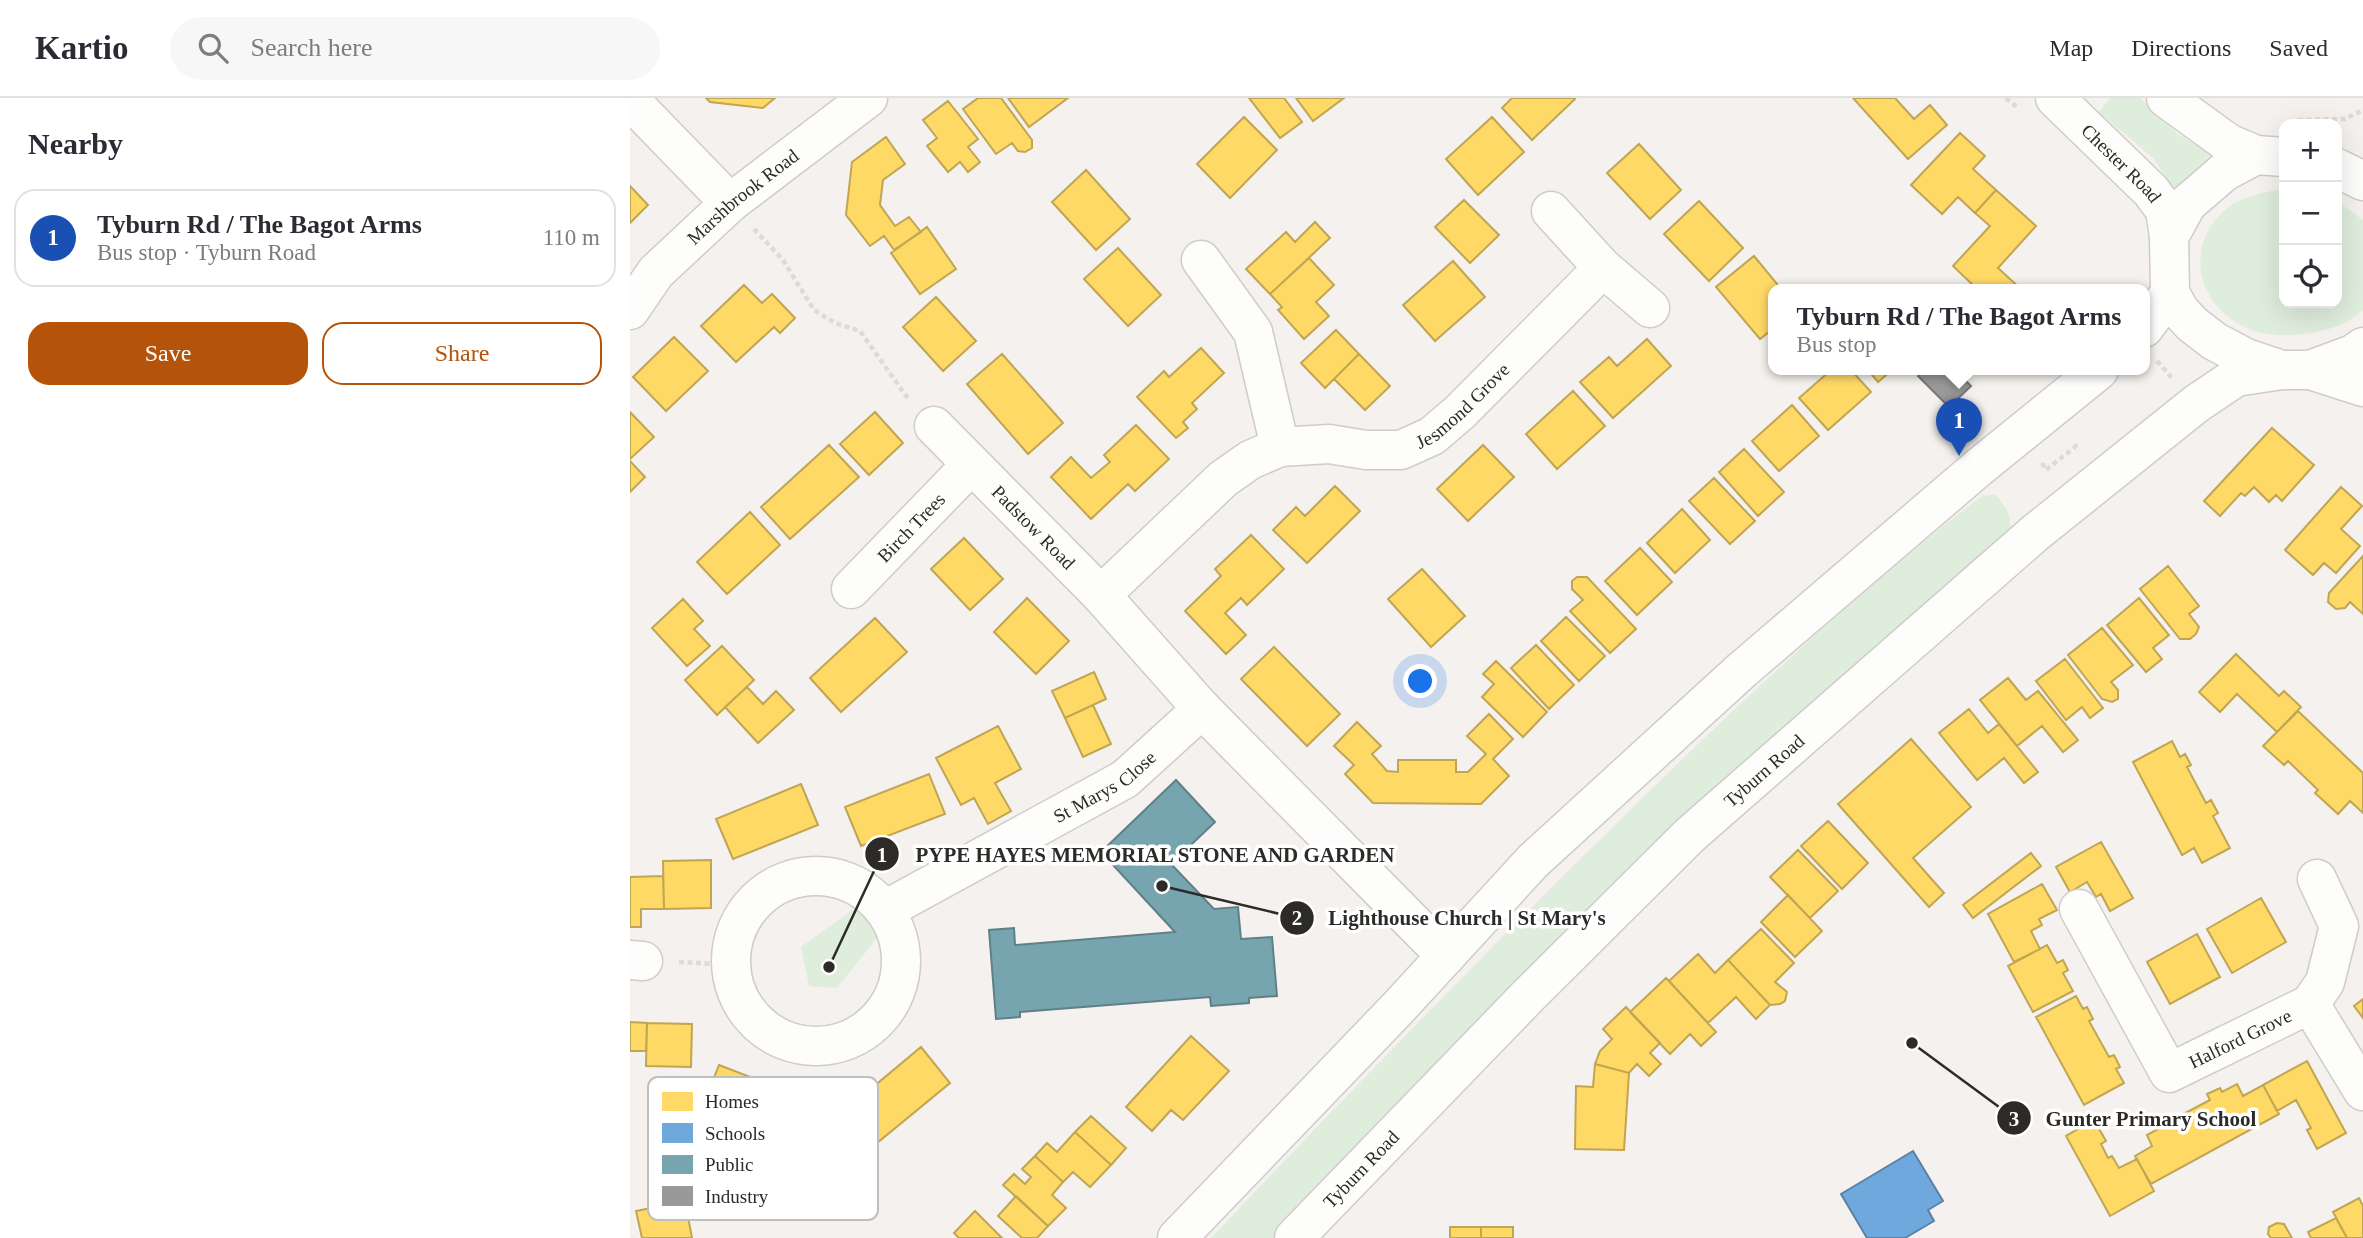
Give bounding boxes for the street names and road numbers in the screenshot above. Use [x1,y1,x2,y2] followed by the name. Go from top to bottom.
[2077,120,2166,207] street label: Chester Road
[683,145,803,249] street label: Marshbrook Road
[1412,359,1514,453] street label: Jesmond Grove
[988,481,1080,574] street label: Padstow Road
[873,489,949,567] street label: Birch Trees
[1720,730,1809,812] street label: Tyburn Road
[1050,747,1160,827] street label: St Marys Close
[2185,1005,2295,1073] street label: Halford Grove
[1319,1126,1404,1212] street label: Tyburn Road

